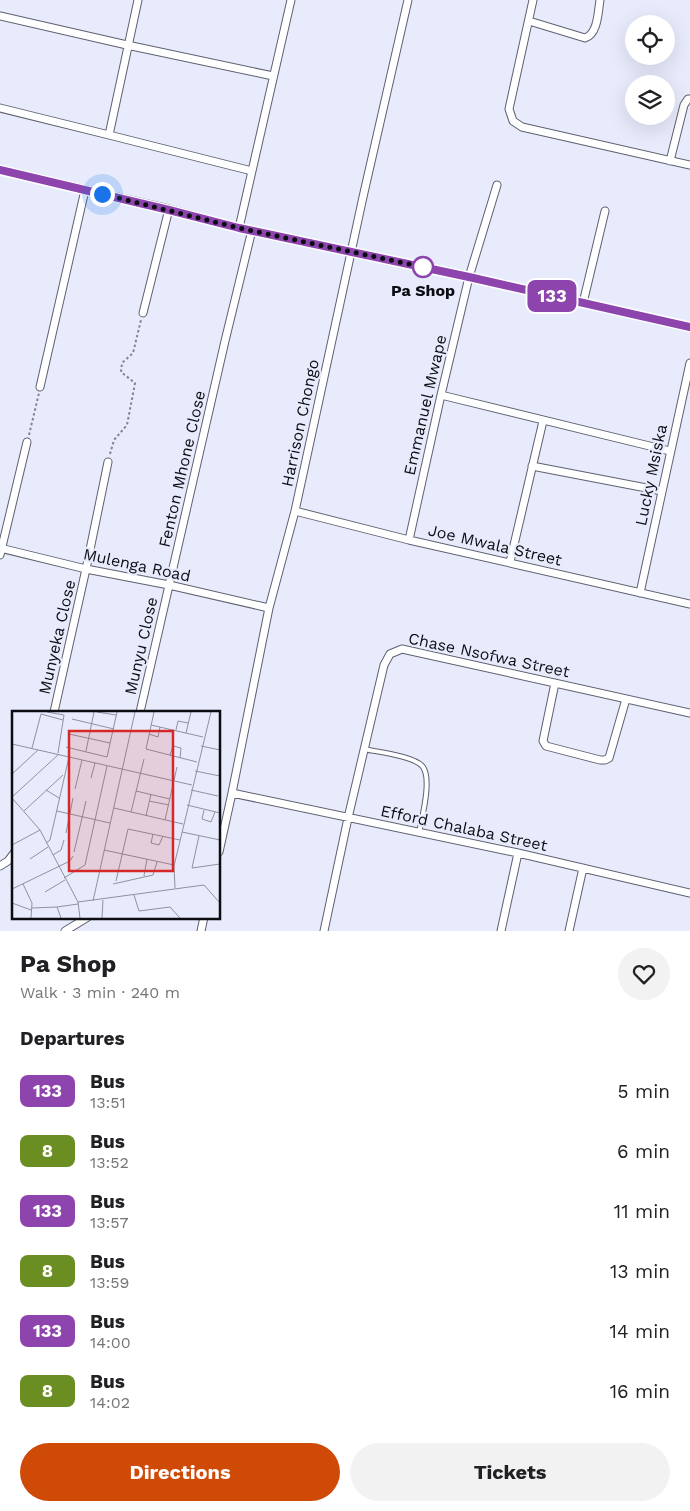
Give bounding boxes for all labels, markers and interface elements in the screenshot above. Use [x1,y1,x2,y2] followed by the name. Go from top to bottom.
[625,15,675,125] map controls
[625,15,675,65] button: locate
[625,75,675,125] button: layers
[90,182,115,207] your location
[412,256,434,278] marker: Pa Shop
[523,280,581,312] line badge: 133
[391,281,455,300] place label: Pa Shop
[537,285,567,306] text: 133
[400,333,450,477] street label: Emmanuel Mwape
[277,357,323,489] street label: Harrison Chongo
[155,389,209,549] street label: Fenton Mhone Close
[631,423,671,527] street label: Lucky Msiska
[426,520,564,570] street label: Joe Mwala Street
[82,544,192,586] street label: Mulenga Road
[35,578,79,696] street label: Munyeka Close
[121,595,161,697] street label: Munyu Close
[407,629,572,681] street label: Chase Nsofwa Street
[12,711,220,918] inset map
[379,801,549,855] street label: Efford Chalaba Street
[618,948,670,1000] button: heart
[20,950,116,978] text: Pa Shop
[20,983,180,1002] text: Walk · 3 min · 240 m
[20,1027,125,1050] text: Departures
[90,1070,125,1093] text: Bus
[33,1080,62,1101] text: 133
[618,1080,670,1103] text: 5 min
[90,1093,126,1112] text: 13:51
[90,1130,125,1153] text: Bus
[42,1140,53,1161] text: 8
[617,1140,670,1163] text: 6 min
[90,1153,129,1172] text: 13:52
[90,1190,125,1213] text: Bus
[33,1200,62,1221] text: 133
[614,1200,670,1223] text: 11 min
[90,1213,129,1232] text: 13:57
[90,1250,125,1273] text: Bus
[42,1260,53,1281] text: 8
[610,1260,670,1283] text: 13 min
[90,1273,130,1292] text: 13:59
[90,1310,125,1333] text: Bus
[33,1320,62,1341] text: 133
[610,1320,670,1343] text: 14 min
[90,1333,131,1352] text: 14:00
[90,1370,125,1393] text: Bus
[42,1380,53,1401] text: 8
[610,1380,670,1403] text: 16 min
[90,1393,130,1412] text: 14:02
[20,1443,340,1501] button: Directions
[350,1443,670,1501] button: Tickets

